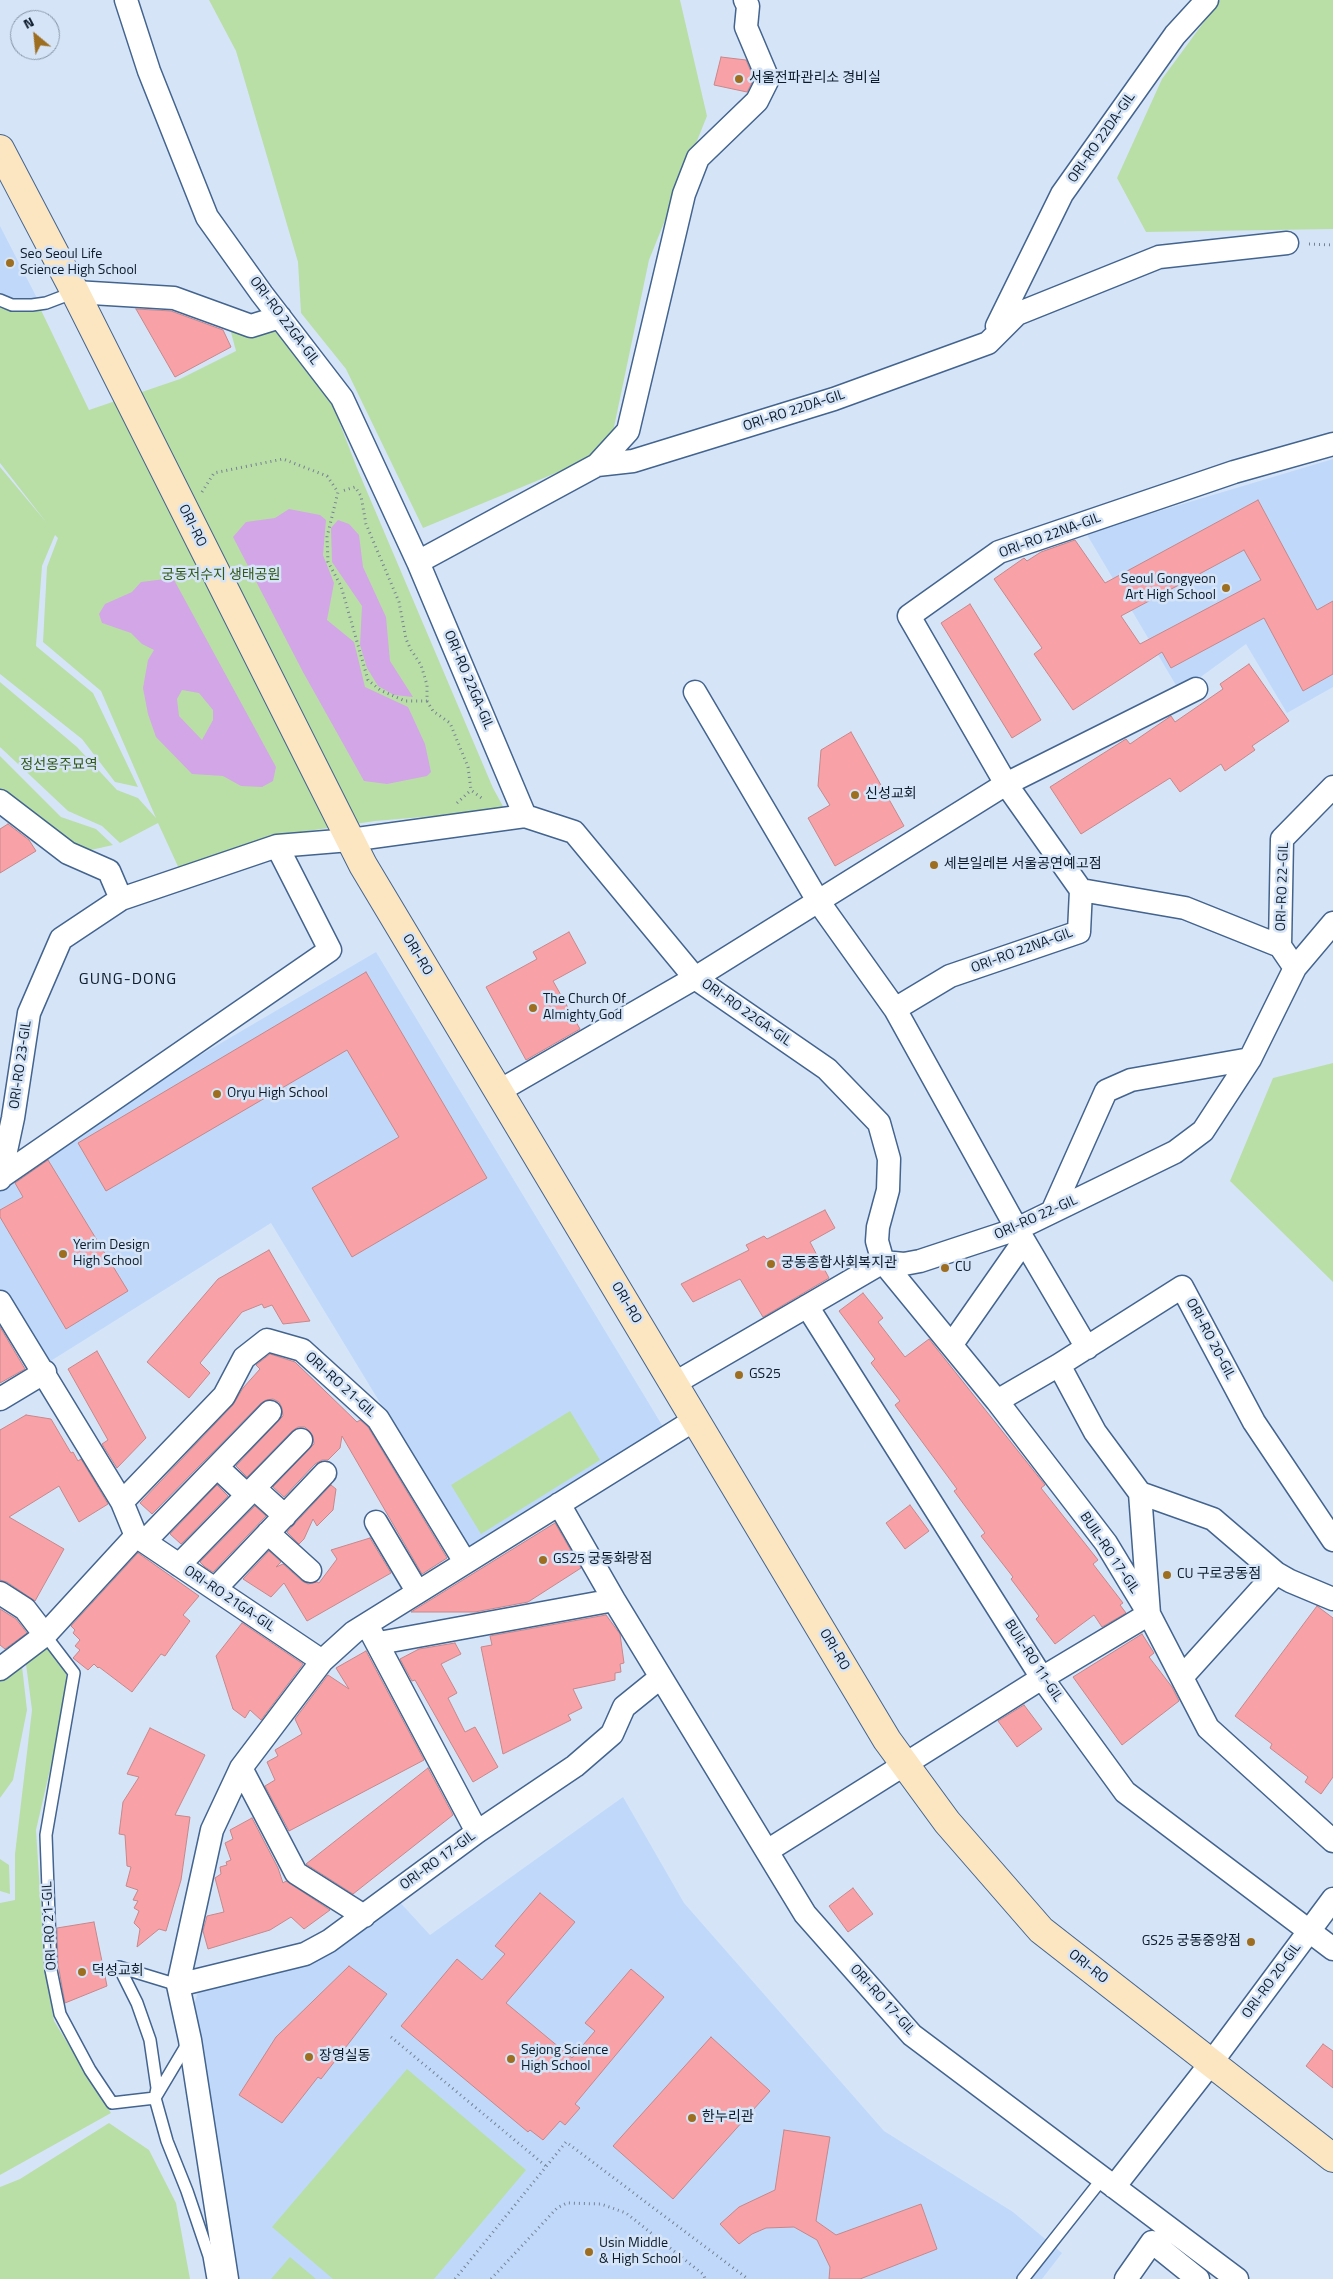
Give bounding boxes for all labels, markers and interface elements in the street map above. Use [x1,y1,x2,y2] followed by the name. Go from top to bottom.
[10,10,60,60] north arrow
[19,11,37,34] text: N
[749,71,881,87] place label: 서울전파관리소 경비실
[733,73,745,85] marker: 서울전파관리소 경비실
[1065,90,1139,186] street label: ORI-RO 22DA-GIL
[20,247,137,280] place label: Seo Seoul Life Science High School
[4,257,16,269] marker: Seo Seoul Life Science High School
[245,274,323,368] street label: ORI-RO 22GA-GIL
[741,387,847,435] street label: ORI-RO 22DA-GIL
[174,502,210,550] street label: ORI-RO
[997,510,1103,562] street label: ORI-RO 22NA-GIL
[162,568,280,584] park label: 궁동저수지 생태공원
[1121,572,1216,604] place label: Seoul Gongyeon Art High School
[1220,582,1232,594] marker: Seoul Gongyeon Art High School
[440,628,496,732] street label: ORI-RO 22GA-GIL
[20,758,98,774] park label: 정선옹주묘역
[865,787,917,803] place label: 신성교회
[849,789,861,801] marker: 신성교회
[1273,842,1293,932] street label: ORI-RO 22-GIL
[944,857,1102,873] place label: 세븐일레븐 서울공연예고점
[928,859,940,871] marker: 세븐일레븐 서울공연예고점
[969,925,1075,977] street label: ORI-RO 22NA-GIL
[398,931,436,979] street label: ORI-RO
[78,970,178,990] district label: GUNG-DONG
[698,976,794,1050] street label: ORI-RO 22GA-GIL
[543,992,626,1024] place label: The Church Of Almighty God
[527,1002,539,1014] marker: The Church Of Almighty God
[6,1020,36,1110] street label: ORI-RO 23-GIL
[227,1086,328,1102] place label: Oryu High School
[211,1088,223,1100] marker: Oryu High School
[992,1192,1080,1244] street label: ORI-RO 22-GIL
[73,1238,150,1270] place label: Yerim Design High School
[57,1248,69,1260] marker: Yerim Design High School
[781,1256,897,1272] place label: 궁동종합사회복지관
[765,1258,777,1270] marker: 궁동종합사회복지관
[955,1260,972,1276] place label: CU
[939,1262,951,1274] marker: CU
[607,1279,645,1327] street label: ORI-RO
[1182,1296,1238,1382] street label: ORI-RO 20-GIL
[301,1349,379,1421] street label: ORI-RO 21-GIL
[749,1367,781,1383] place label: GS25
[733,1369,745,1381] marker: GS25
[1076,1509,1142,1597] street label: BUIL-RO 17-GIL
[553,1552,652,1568] place label: GS25 궁동화랑점
[537,1554,549,1566] marker: GS25 궁동화랑점
[180,1562,278,1636] street label: ORI-RO 21GA-GIL
[1177,1567,1261,1583] place label: CU 구로궁동점
[1161,1569,1173,1581] marker: CU 구로궁동점
[1000,1617,1066,1705] street label: BUIL-RO 11-GIL
[815,1626,853,1674] street label: ORI-RO
[397,1828,479,1894] street label: ORI-RO 17-GIL
[39,1881,61,1971] street label: ORI-RO 21-GIL
[1142,1934,1241,1950] place label: GS25 궁동중앙점
[1245,1936,1257,1948] marker: GS25 궁동중앙점
[1239,1940,1305,2022] street label: ORI-RO 20-GIL
[1065,1946,1111,1988] street label: ORI-RO
[846,1961,918,2039] street label: ORI-RO 17-GIL
[92,1964,144,1980] place label: 덕성교회
[76,1966,88,1978] marker: 덕성교회
[521,2043,608,2076] place label: Sejong Science High School
[319,2049,371,2065] place label: 장영실동
[303,2051,315,2063] marker: 장영실동
[505,2053,517,2065] marker: Sejong Science High School
[702,2110,754,2126] place label: 한누리관
[686,2112,698,2124] marker: 한누리관
[599,2236,681,2268] place label: Usin Middle & High School
[583,2246,595,2258] marker: Usin Middle & High School

